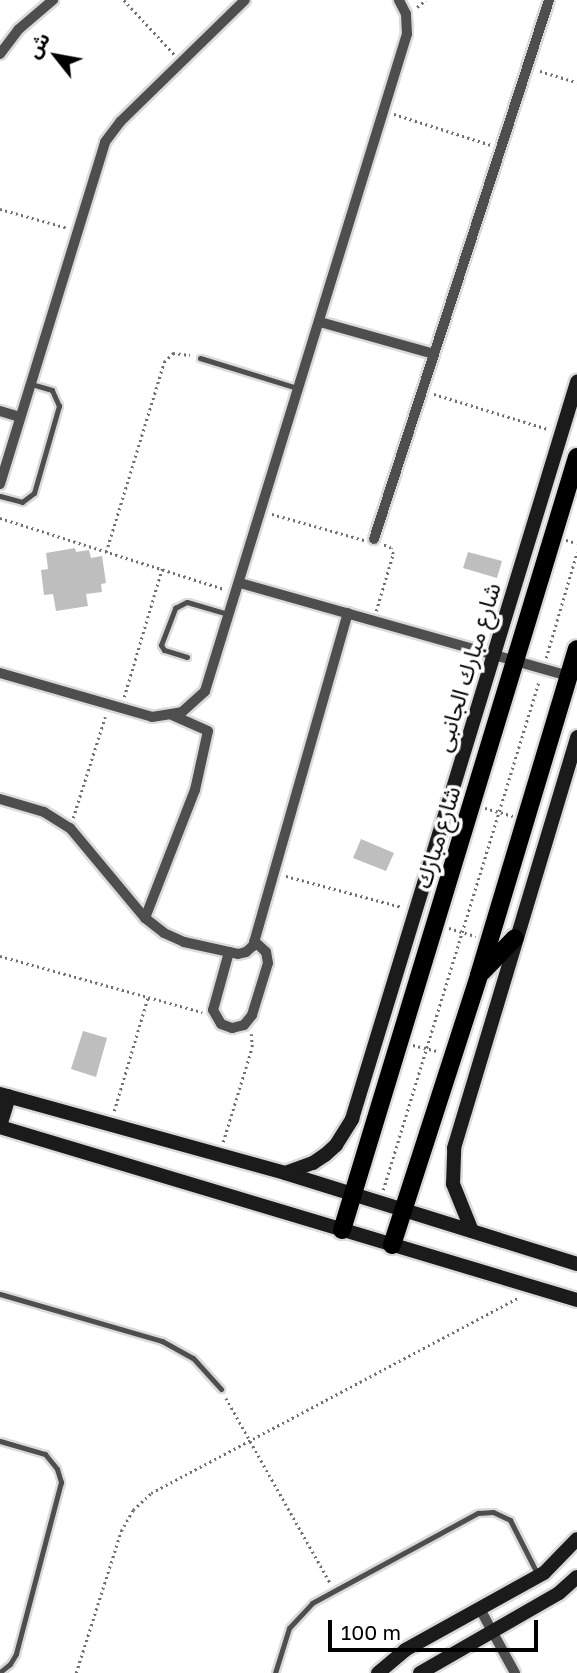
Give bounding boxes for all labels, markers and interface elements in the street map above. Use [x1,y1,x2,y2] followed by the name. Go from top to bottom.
[21,21,91,91] north arrow
[21,28,54,62] text: ش
[428,579,506,755] street label: شارع مبارك الجانبى
[408,783,466,891] street label: شارع مبارك
[332,1606,542,1650] scale bar
[341,1619,401,1645] text: 100 m

